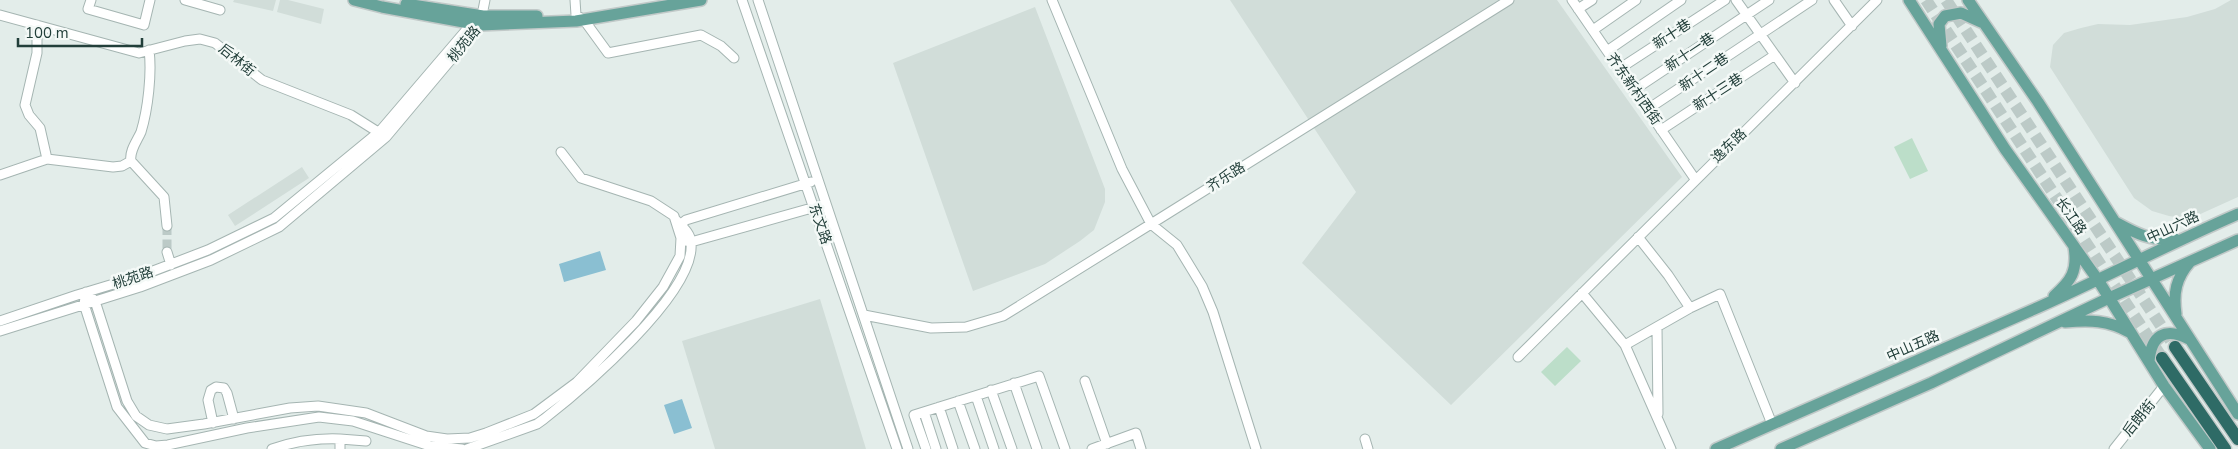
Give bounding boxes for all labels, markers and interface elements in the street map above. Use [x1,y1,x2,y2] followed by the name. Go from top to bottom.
[18,15,141,47] scale bar
[1649,15,1695,53] street label: 新十巷
[443,22,485,66] street label: 桃苑路
[25,23,69,43] text: 100 m
[1661,28,1719,76] street label: 新十一巷
[215,39,259,81] street label: 后林街
[1675,48,1733,96] street label: 新十二巷
[1602,49,1666,129] street label: 齐东新村西街
[1689,69,1747,115] street label: 新十三巷
[1707,125,1751,167] street label: 逸东路
[1203,158,1249,196] street label: 齐乐路
[2051,193,2091,239] street label: 长江路
[804,201,836,247] street label: 东文路
[2144,207,2202,247] street label: 中山六路
[110,262,156,294] street label: 桃苑路
[1884,326,1942,366] street label: 中山五路
[2118,396,2160,440] street label: 后朗街

